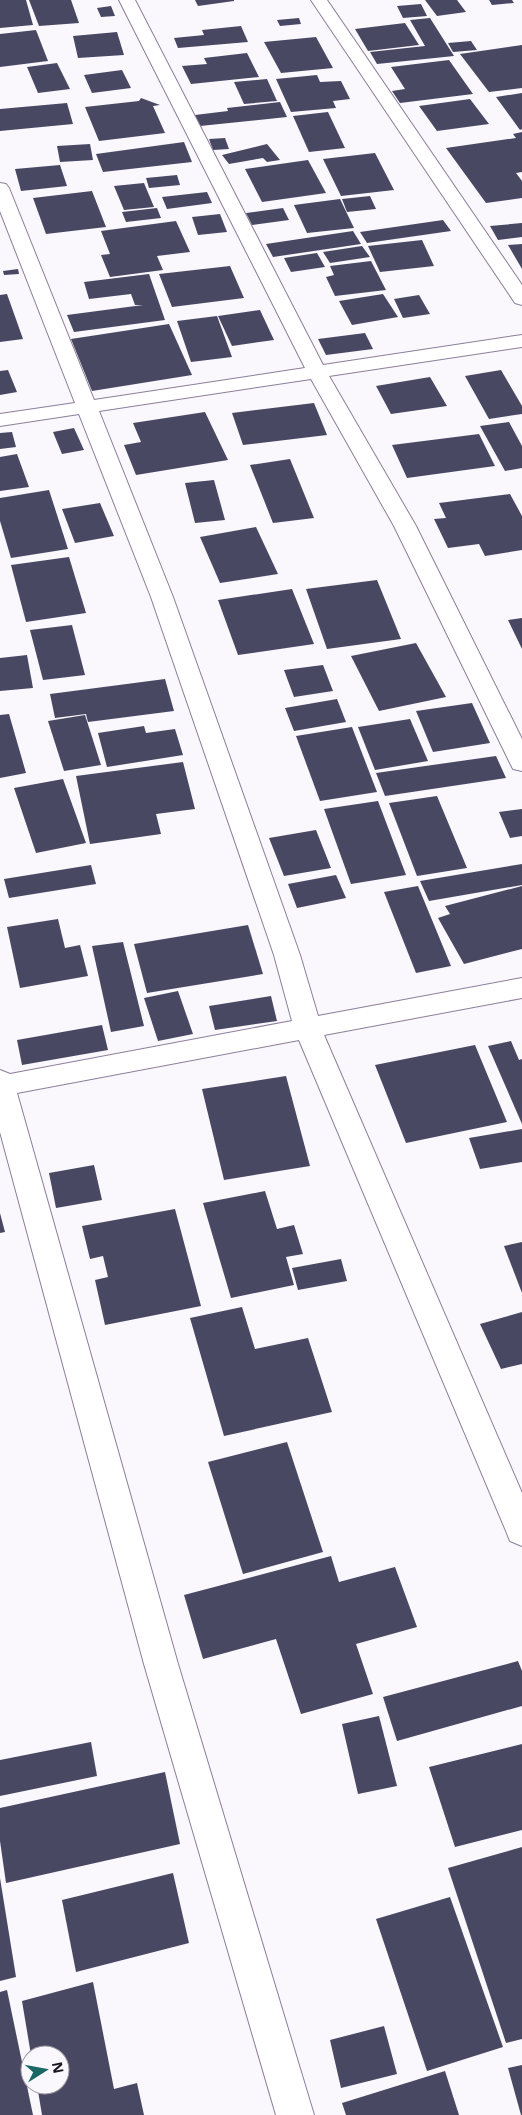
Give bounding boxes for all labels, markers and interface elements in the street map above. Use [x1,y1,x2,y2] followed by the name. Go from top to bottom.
[20,2045,70,2095] north arrow
[48,2060,69,2075] text: N

